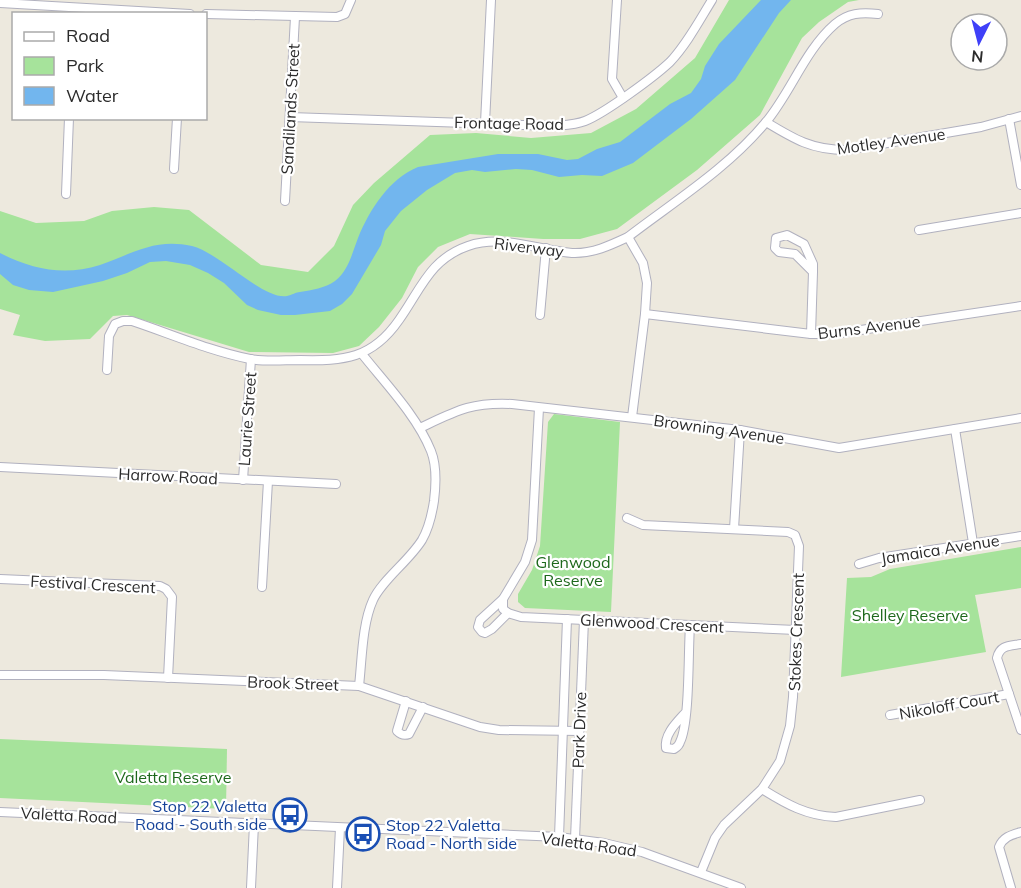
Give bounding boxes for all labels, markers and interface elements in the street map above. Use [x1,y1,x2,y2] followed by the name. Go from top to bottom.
[12,12,207,120] legend
[949,12,1009,72] north arrow
[66,24,110,47] text: Road
[277,43,303,175] street label: Sandilands Street
[970,46,984,67] text: N
[66,54,105,77] text: Park
[66,84,119,107] text: Water
[454,112,564,134] street label: Frontage Road
[836,123,946,159] street label: Motley Avenue
[493,233,565,261] street label: Riverway
[817,311,921,343] street label: Burns Avenue
[234,371,260,467] street label: Laurie Street
[652,410,786,448] street label: Browning Avenue
[118,463,218,489] street label: Harrow Road
[879,530,1001,568] street label: Jamaica Avenue
[535,552,611,590] park label: Glenwood Reserve
[30,571,156,597] street label: Festival Crescent
[784,572,808,691] street label: Stokes Crescent
[852,605,968,625] park label: Shelley Reserve
[580,609,725,637] street label: Glenwood Crescent
[247,671,339,695] street label: Brook Street
[897,686,1001,724] street label: Nikoloff Court
[568,691,590,769] street label: Park Drive
[115,767,231,787] park label: Valetta Reserve
[135,796,267,834] place label: Stop 22 Valetta Road - South side
[272,797,308,833] bus stop icon: Stop 22 Valetta Road - South side
[20,802,118,828] street label: Valetta Road
[386,815,517,853] place label: Stop 22 Valetta Road - North side
[345,816,381,852] bus stop icon: Stop 22 Valetta Road - North side
[540,827,638,861] street label: Valetta Road

